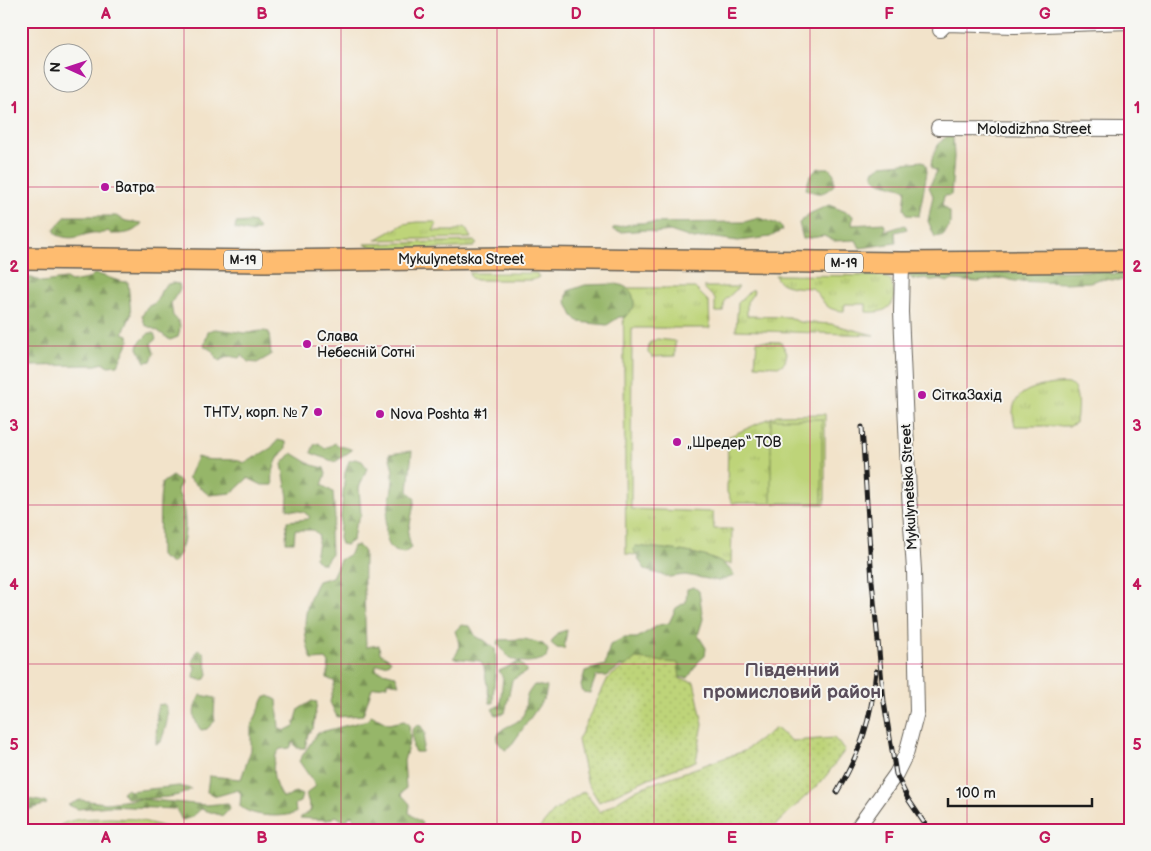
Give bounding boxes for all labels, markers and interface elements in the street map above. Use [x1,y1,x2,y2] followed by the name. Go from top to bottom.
[100,5,111,24] text: A
[256,5,268,24] text: B
[413,5,425,24] text: C
[570,5,582,24] text: D
[727,5,737,24] text: E
[884,5,894,24] text: F
[1039,5,1051,24] text: G
[42,42,92,92] north arrow
[47,62,64,73] text: N
[11,99,17,118] text: 1
[1134,99,1140,118] text: 1
[977,121,1092,138] street label: Molodizhna Street
[115,179,156,196] place label: Ватра
[99,181,111,193] marker: Ватра
[224,250,262,270] road number: М-19
[398,251,525,268] street label: Mykulynetska Street
[825,254,863,272] road number: М-19
[9,258,19,277] text: 2
[1132,258,1142,277] text: 2
[317,328,415,361] place label: Слава Небесній Сотні
[301,338,313,350] marker: Слава Небесній Сотні
[932,387,1002,404] place label: СіткаЗахід
[916,389,928,401] marker: СіткаЗахід
[204,404,308,421] place label: ТНТУ, корп. № 7
[312,406,324,418] marker: ТНТУ, корп. № 7
[390,406,488,423] place label: Nova Poshta #1
[374,408,386,420] marker: Nova Poshta #1
[9,417,19,436] text: 3
[1132,417,1142,436] text: 3
[897,423,921,550] street label: Mykulynetska Street
[687,434,782,451] place label: „Шредер“ ТОВ
[671,436,683,448] marker: „Шредер“ ТОВ
[9,576,19,595] text: 4
[1132,576,1142,595] text: 4
[703,659,881,704] district label: Південний промисловий район
[9,736,19,755] text: 5
[1132,736,1142,755] text: 5
[948,776,1092,808] scale bar
[956,784,996,803] text: 100 m
[100,829,111,848] text: A
[256,829,268,848] text: B
[413,829,425,848] text: C
[570,829,582,848] text: D
[727,829,737,848] text: E
[884,829,894,848] text: F
[1039,829,1051,848] text: G

